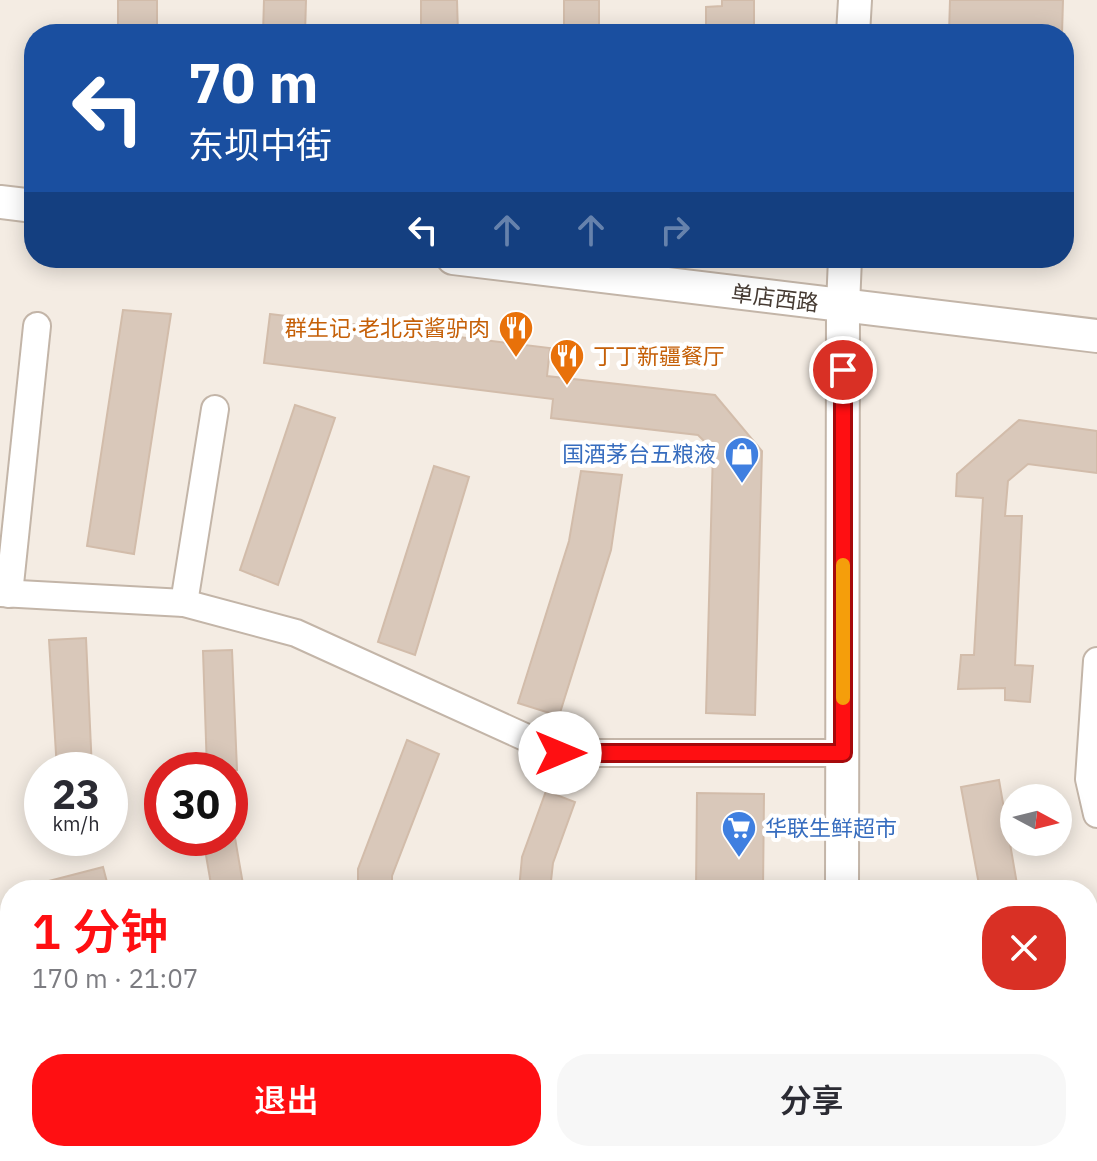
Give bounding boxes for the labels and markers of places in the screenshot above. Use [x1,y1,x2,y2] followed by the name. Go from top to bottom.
[497,309,535,359] restaurant icon: 群生记·老北京酱驴肉
[285,313,490,342] place label: 群生记·老北京酱驴肉
[809,336,877,404] pin
[548,337,586,387] restaurant icon: 丁丁新疆餐厅
[593,341,725,370] place label: 丁丁新疆餐厅
[723,435,761,485] shop icon: 国酒茅台五粮液
[562,439,716,468] place label: 国酒茅台五粮液
[720,809,758,859] supermarket icon: 华联生鲜超市
[765,813,897,842] place label: 华联生鲜超市

